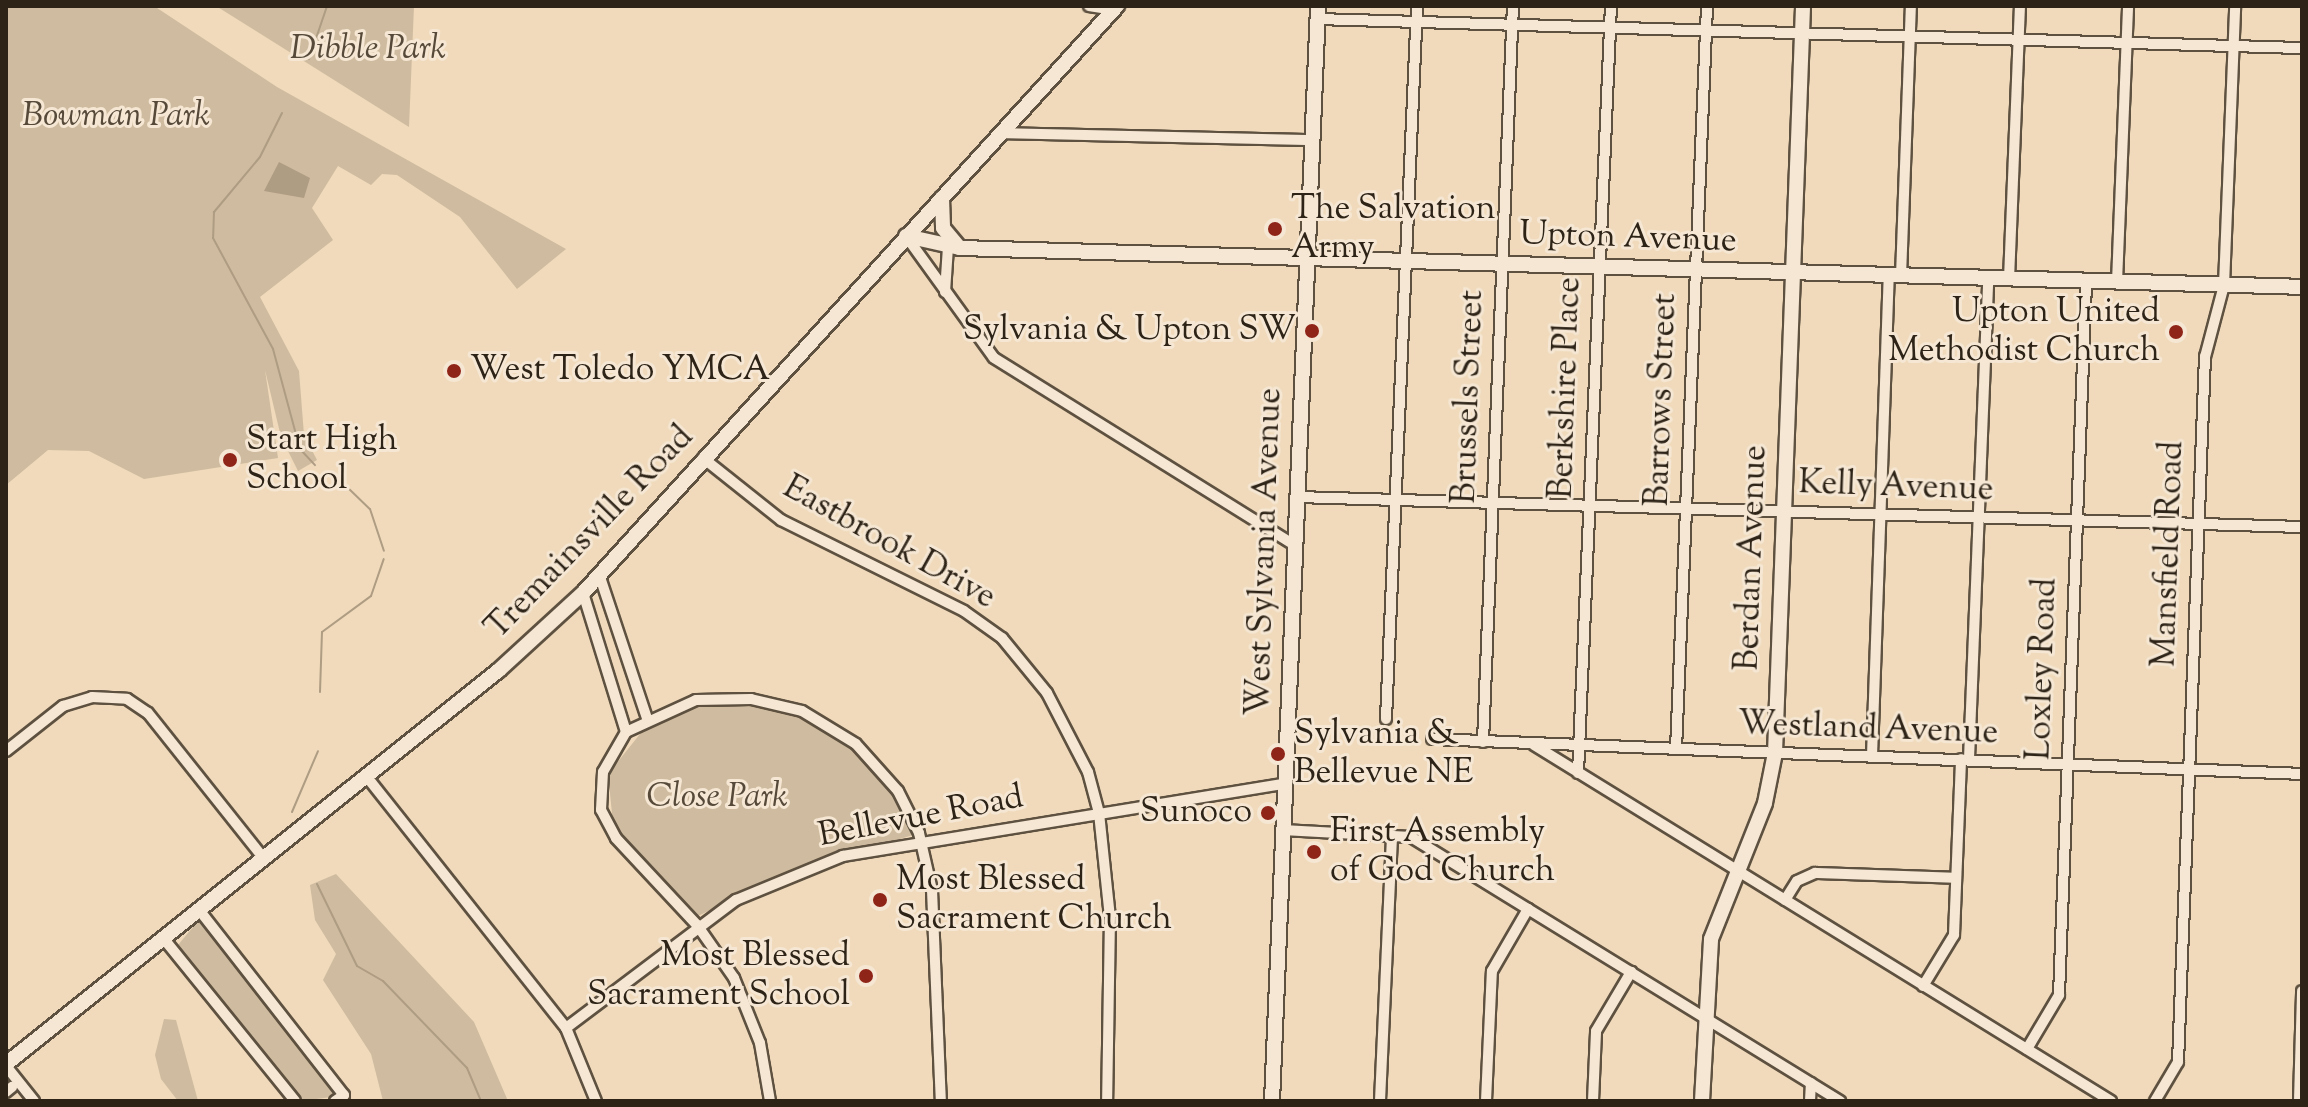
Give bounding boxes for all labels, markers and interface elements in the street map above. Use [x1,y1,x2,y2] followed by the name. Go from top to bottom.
[290,30,446,70] park label: Dibble Park
[22,97,210,137] park label: Bowman Park
[1291,189,1496,268] place label: The Salvation Army
[1519,214,1737,262] street label: Upton Avenue
[1266,220,1284,238] marker: The Salvation Army
[1542,276,1590,500] street label: Berkshire Place
[1445,289,1493,505] street label: Brussels Street
[1888,292,2160,372] place label: Upton United Methodist Church
[1638,293,1686,507] street label: Barrows Street
[963,311,1296,351] place label: Sylvania & Upton SW
[1303,322,1321,340] marker: Sylvania & Upton SW
[2167,323,2185,341] marker: Upton United Methodist Church
[470,351,770,391] place label: West Toledo YMCA
[445,362,463,380] marker: West Toledo YMCA
[1239,387,1291,717] street label: West Sylvania Avenue
[477,417,703,649] street label: Tremainsville Road
[246,420,398,500] place label: Start High School
[2145,440,2193,668] street label: Mansfield Road
[1728,444,1776,672] street label: Berdan Avenue
[221,451,239,469] marker: Start High School
[1798,463,1994,511] street label: Kelly Avenue
[776,468,1002,618] street label: Eastbrook Drive
[2019,577,2067,761] street label: Loxley Road
[1737,704,1999,754] street label: Westland Avenue
[1294,714,1473,794] place label: Sylvania & Bellevue NE
[1269,745,1287,763] marker: Sylvania & Bellevue NE
[815,777,1027,857] street label: Bellevue Road
[646,778,788,818] park label: Close Park
[1140,793,1252,833] place label: Sunoco
[1259,804,1277,822] marker: Sunoco
[1330,812,1555,892] place label: First Assembly of God Church
[1305,843,1323,861] marker: First Assembly of God Church
[896,860,1172,940] place label: Most Blessed Sacrament Church
[871,891,889,909] marker: Most Blessed Sacrament Church
[587,936,850,1016] place label: Most Blessed Sacrament School
[857,967,875,985] marker: Most Blessed Sacrament School

